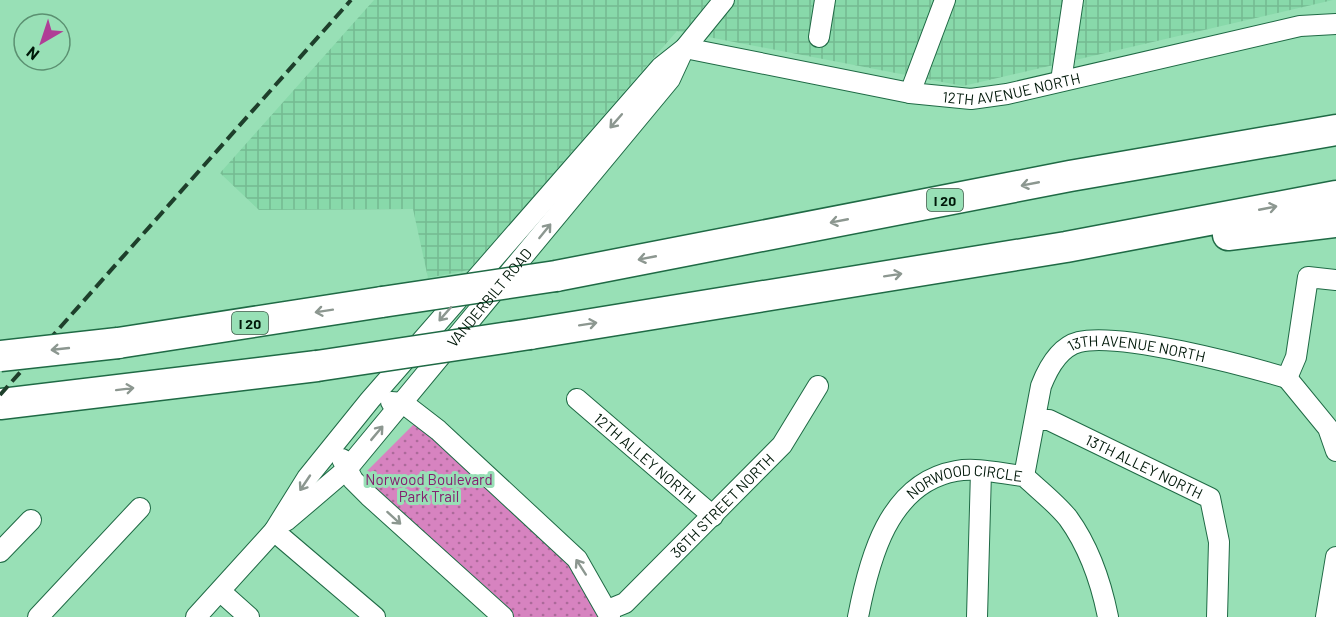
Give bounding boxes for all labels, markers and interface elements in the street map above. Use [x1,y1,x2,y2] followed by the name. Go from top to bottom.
[12,12,72,72] north arrow
[22,43,42,65] text: N
[942,68,1082,108] street label: 12TH AVENUE NORTH
[609,113,623,128] one-way arrow
[1021,179,1041,190] one-way arrow
[927,189,963,211] road number: I 20
[1258,203,1278,214] one-way arrow
[829,216,849,227] one-way arrow
[538,224,552,239] one-way arrow
[443,244,535,350] street label: VANDERBILT ROAD
[638,253,658,264] one-way arrow
[883,269,903,280] one-way arrow
[314,306,334,317] one-way arrow
[438,306,452,321] one-way arrow
[232,312,268,334] road number: I 20
[578,319,597,330] one-way arrow
[1064,331,1207,365] street label: 13TH AVENUE NORTH
[51,344,71,355] one-way arrow
[115,384,135,395] one-way arrow
[591,409,700,506] street label: 12TH ALLEY NORTH
[371,425,384,441] one-way arrow
[1083,430,1206,502] street label: 13TH ALLEY NORTH
[666,449,778,561] street label: 36TH STREET NORTH
[902,461,1024,502] street label: NORWOOD CIRCLE
[365,470,493,505] park label: Norwood Boulevard Park Trail
[299,474,311,490] one-way arrow
[386,511,401,525] one-way arrow
[575,559,587,575] one-way arrow

